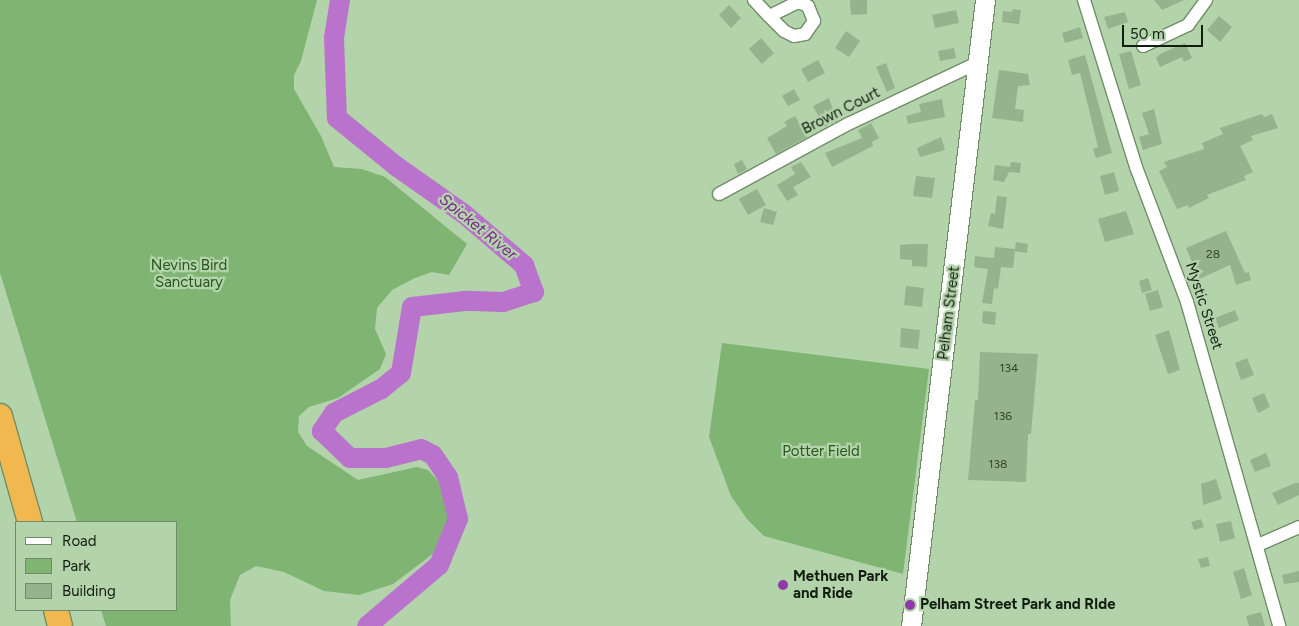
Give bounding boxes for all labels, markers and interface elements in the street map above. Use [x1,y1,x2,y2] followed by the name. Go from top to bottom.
[1124,15,1205,47] scale bar
[1130,25,1165,43] text: 50 m
[799,84,883,138] street label: Brown Court
[435,190,521,264] water label: Spicket River
[1206,248,1220,262] house number: 28
[151,256,227,291] park label: Nevins Bird Sanctuary
[1181,260,1227,352] street label: Mystic Street
[934,265,964,361] street label: Pelham Street
[1000,362,1018,376] house number: 134
[994,410,1012,424] house number: 136
[782,443,860,461] park label: Potter Field
[989,458,1007,472] house number: 138
[15,521,178,611] legend
[62,532,97,550] text: Road
[62,557,91,575] text: Park
[793,567,888,602] place label: Methuen Park and Ride
[777,579,789,591] marker: Methuen Park and Ride
[62,582,116,600] text: Building
[920,596,1116,614] place label: Pelham Street Park and RIde
[904,599,916,611] marker: Pelham Street Park and RIde

